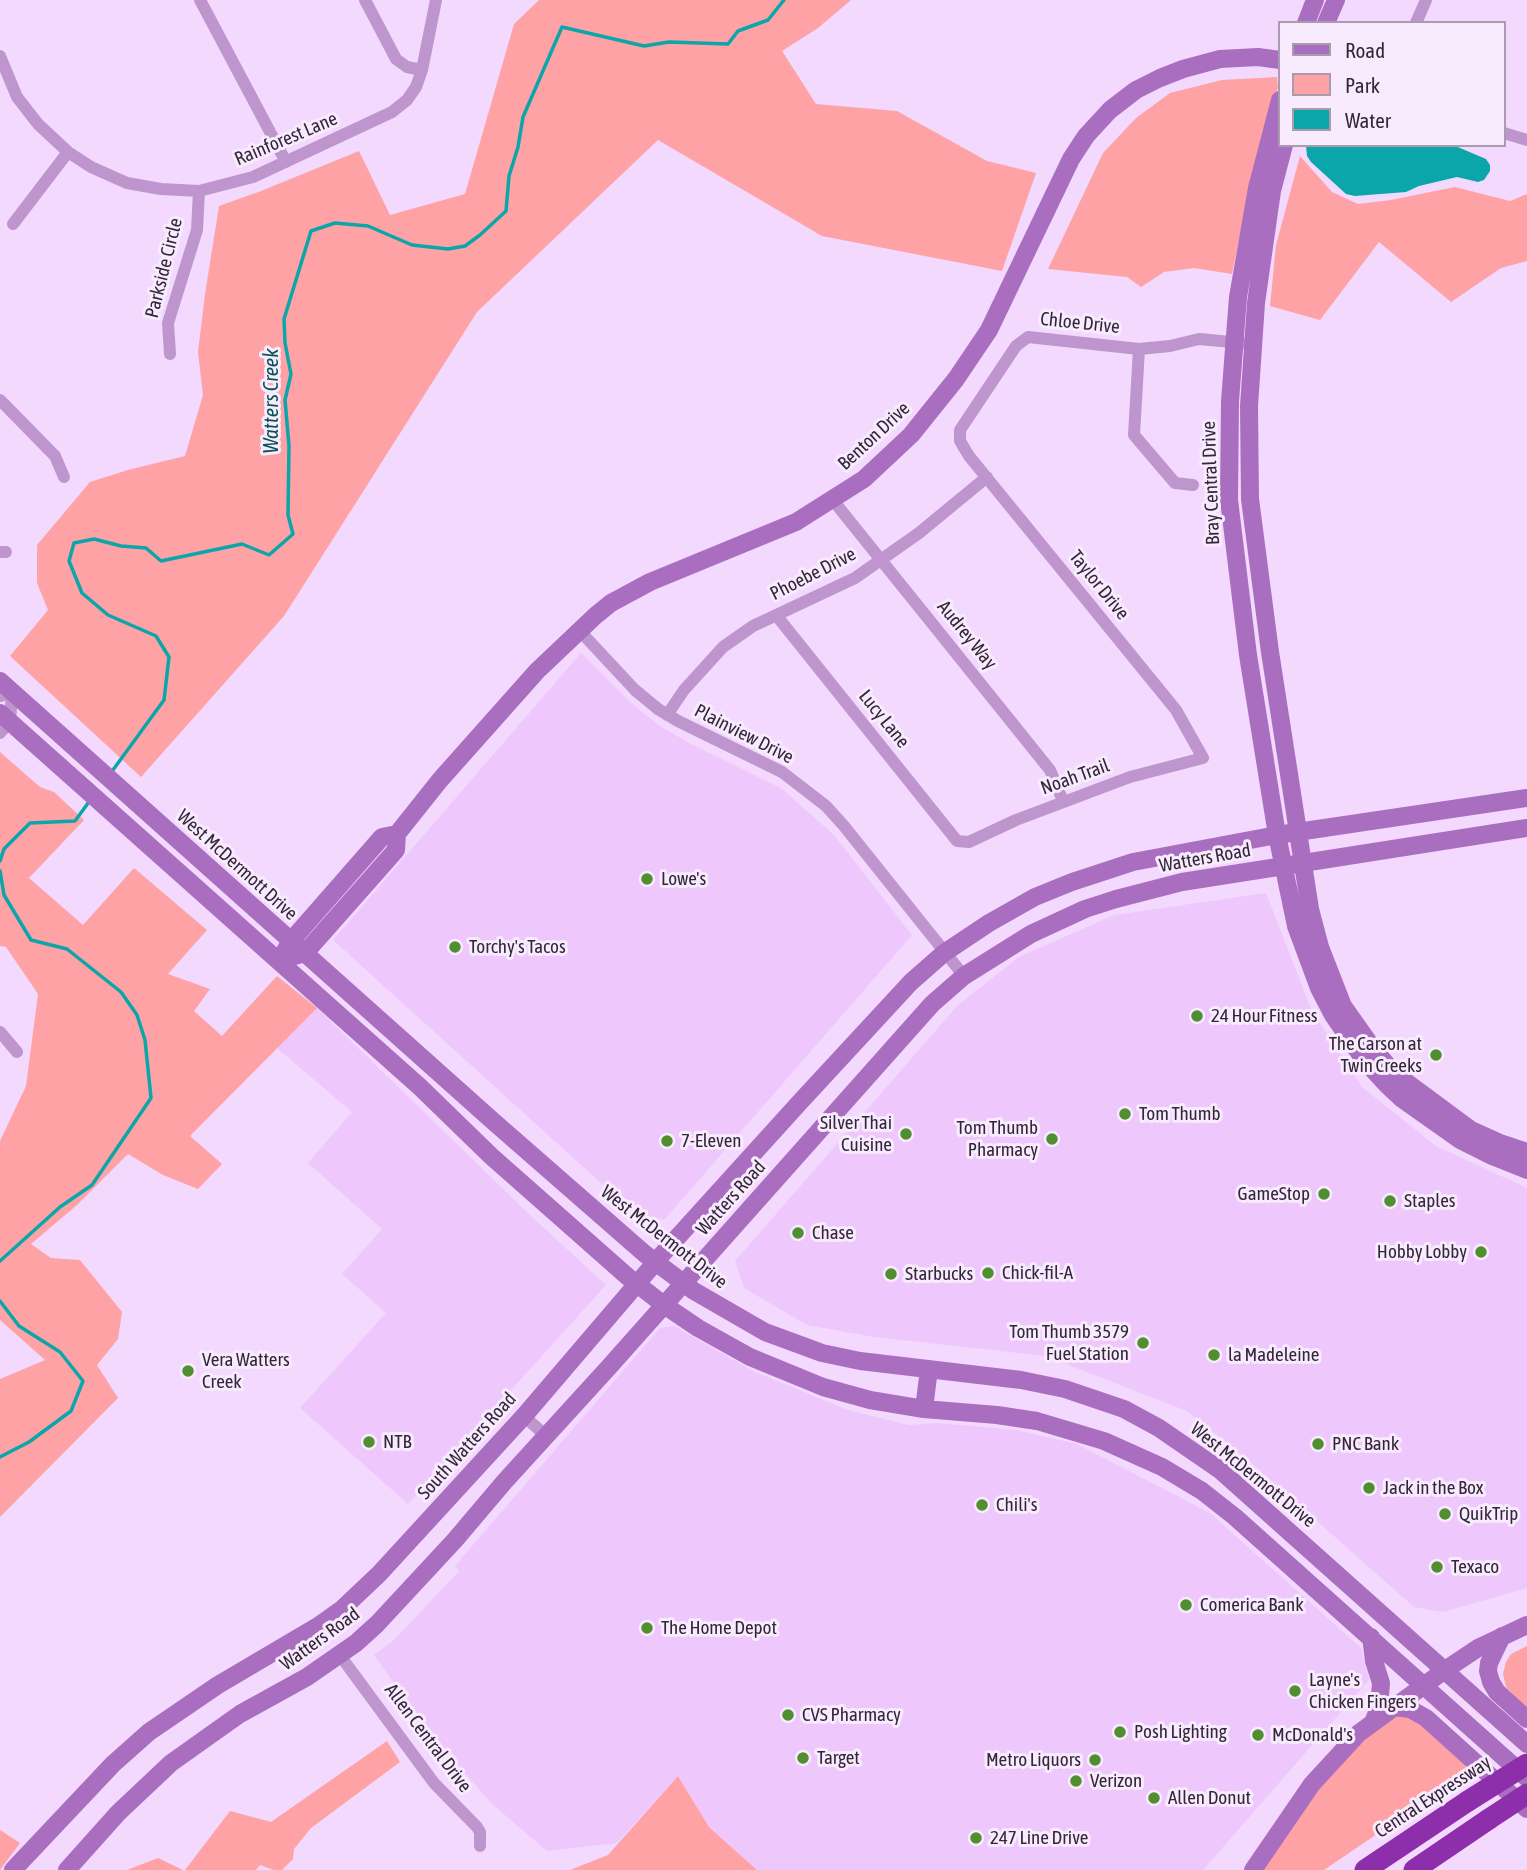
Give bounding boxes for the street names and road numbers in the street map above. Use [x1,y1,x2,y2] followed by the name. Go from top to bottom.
[231,107,341,171] street label: Rainforest Lane
[141,216,187,320] street label: Parkside Circle
[1039,307,1121,339] street label: Chloe Drive
[833,397,915,475] street label: Benton Drive
[1197,421,1225,545] street label: Bray Central Drive
[766,543,860,605] street label: Phoebe Drive
[1064,546,1134,624] street label: Taylor Drive
[932,596,1002,674] street label: Audrey Way
[854,685,914,753] street label: Lucy Lane
[691,699,797,769] street label: Plainview Drive
[1038,754,1112,800] street label: Noah Trail
[172,805,302,925] street label: West McDermott Drive
[1157,839,1253,877] street label: Watters Road
[692,1156,770,1240] street label: Watters Road
[596,1181,732,1293] street label: West McDermott Drive
[413,1388,521,1504] street label: South Watters Road
[1186,1418,1320,1532] street label: West McDermott Drive
[276,1603,364,1675] street label: Watters Road
[380,1679,476,1797] street label: Allen Central Drive
[1371,1751,1495,1843] street label: Central Expressway

